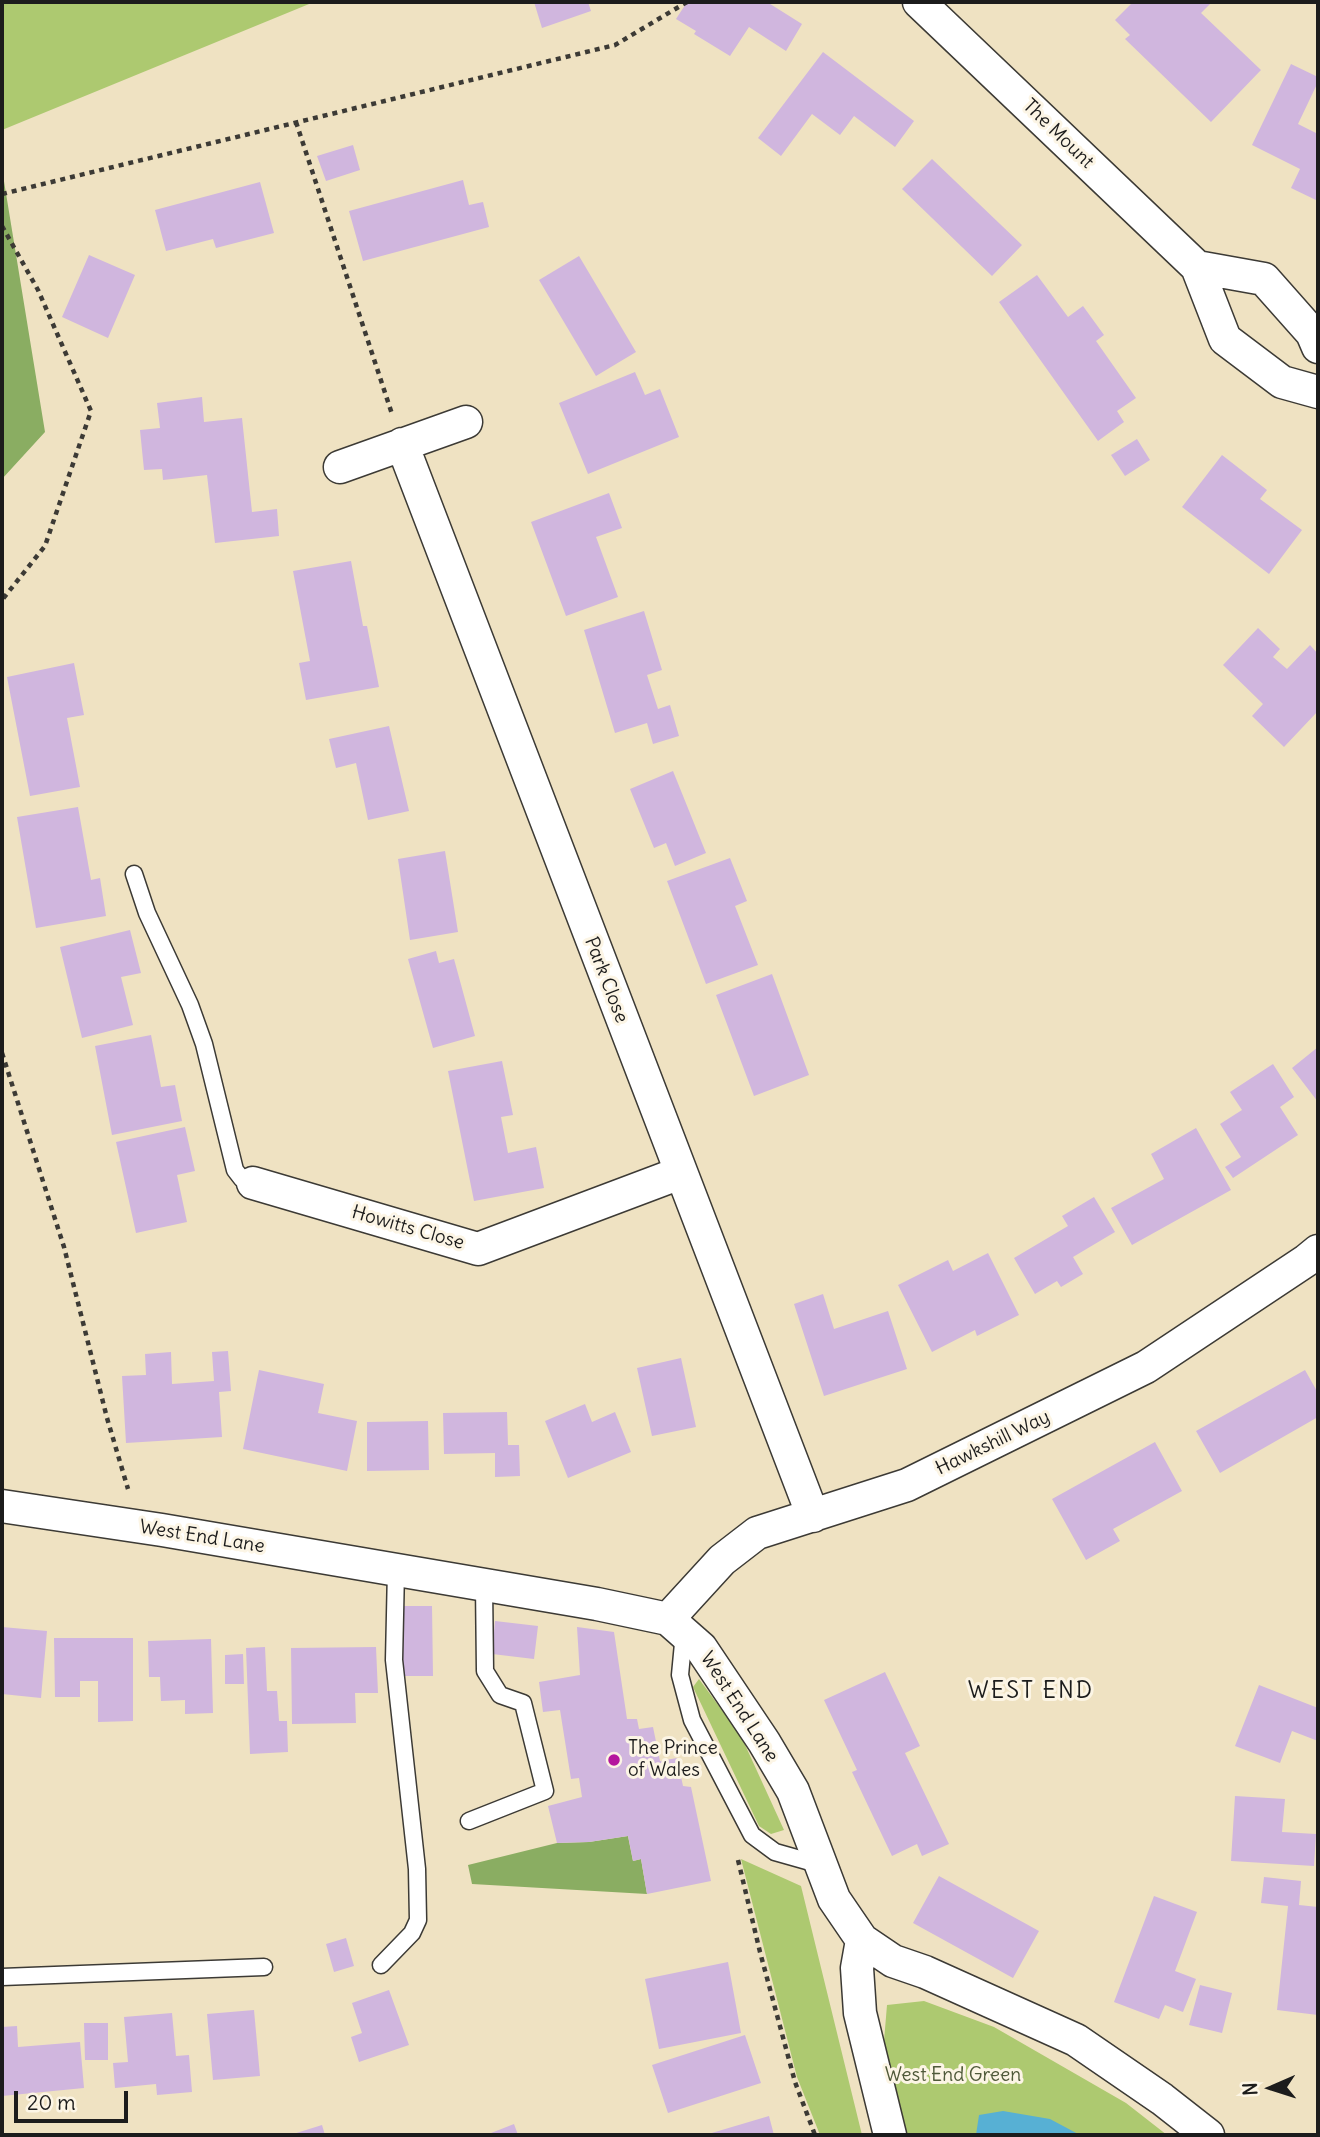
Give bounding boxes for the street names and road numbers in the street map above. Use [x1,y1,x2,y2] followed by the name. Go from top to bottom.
[1018,95,1098,173] street label: The Mount
[579,934,633,1026] street label: Park Close
[349,1201,467,1255] street label: Howitts Close
[932,1406,1054,1480] street label: Hawkshill Way
[138,1516,266,1558] street label: West End Lane
[695,1648,783,1766] street label: West End Lane

